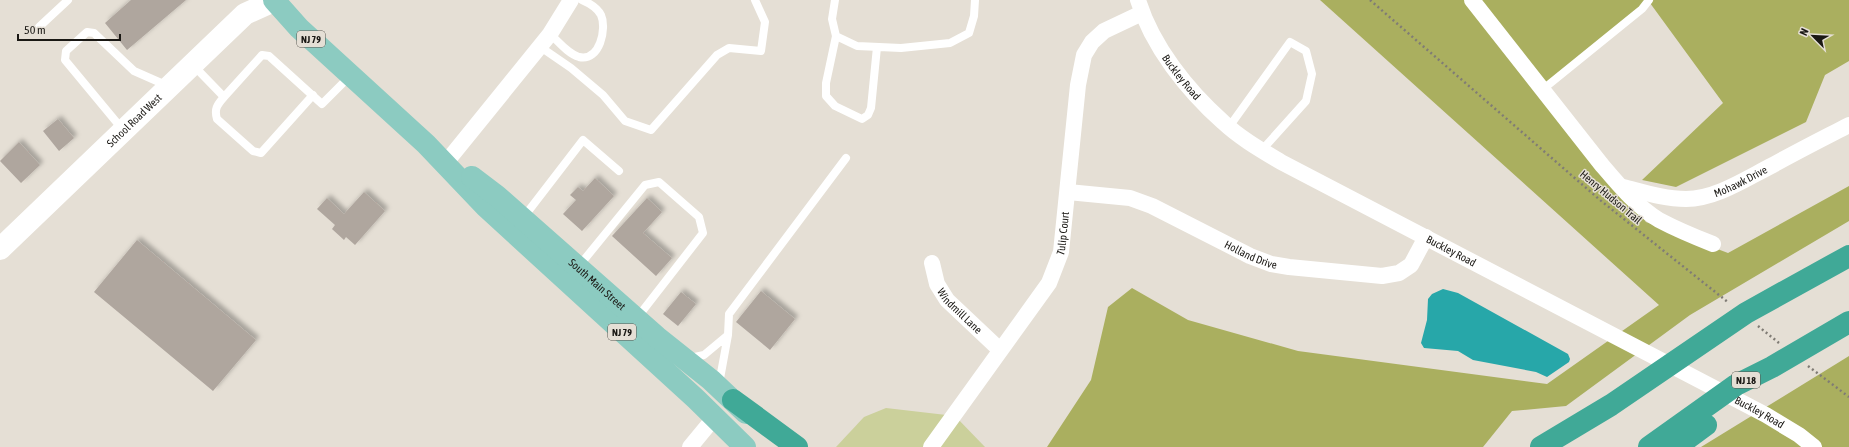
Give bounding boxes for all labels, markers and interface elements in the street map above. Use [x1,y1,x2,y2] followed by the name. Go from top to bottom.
[18,16,120,42] scale bar
[1793,16,1833,56] north arrow
[24,23,46,37] text: 50 m
[1797,27,1811,37] text: N
[297,31,325,47] road number: NJ 79
[1160,52,1203,102] street label: Buckley Road
[104,91,164,149] street label: School Road West
[1712,163,1769,199] street label: Mohawk Drive
[1578,168,1644,226] street label: Henry Hudson Trail
[1054,211,1071,257] street label: Tulip Court
[1424,233,1478,269] street label: Buckley Road
[1223,238,1278,271] street label: Holland Drive
[567,256,628,312] street label: South Main Street
[935,286,984,336] street label: Windmill Lane
[608,324,636,340] road number: NJ 79
[1732,372,1760,388] road number: NJ 18
[1733,394,1786,431] street label: Buckley Road

